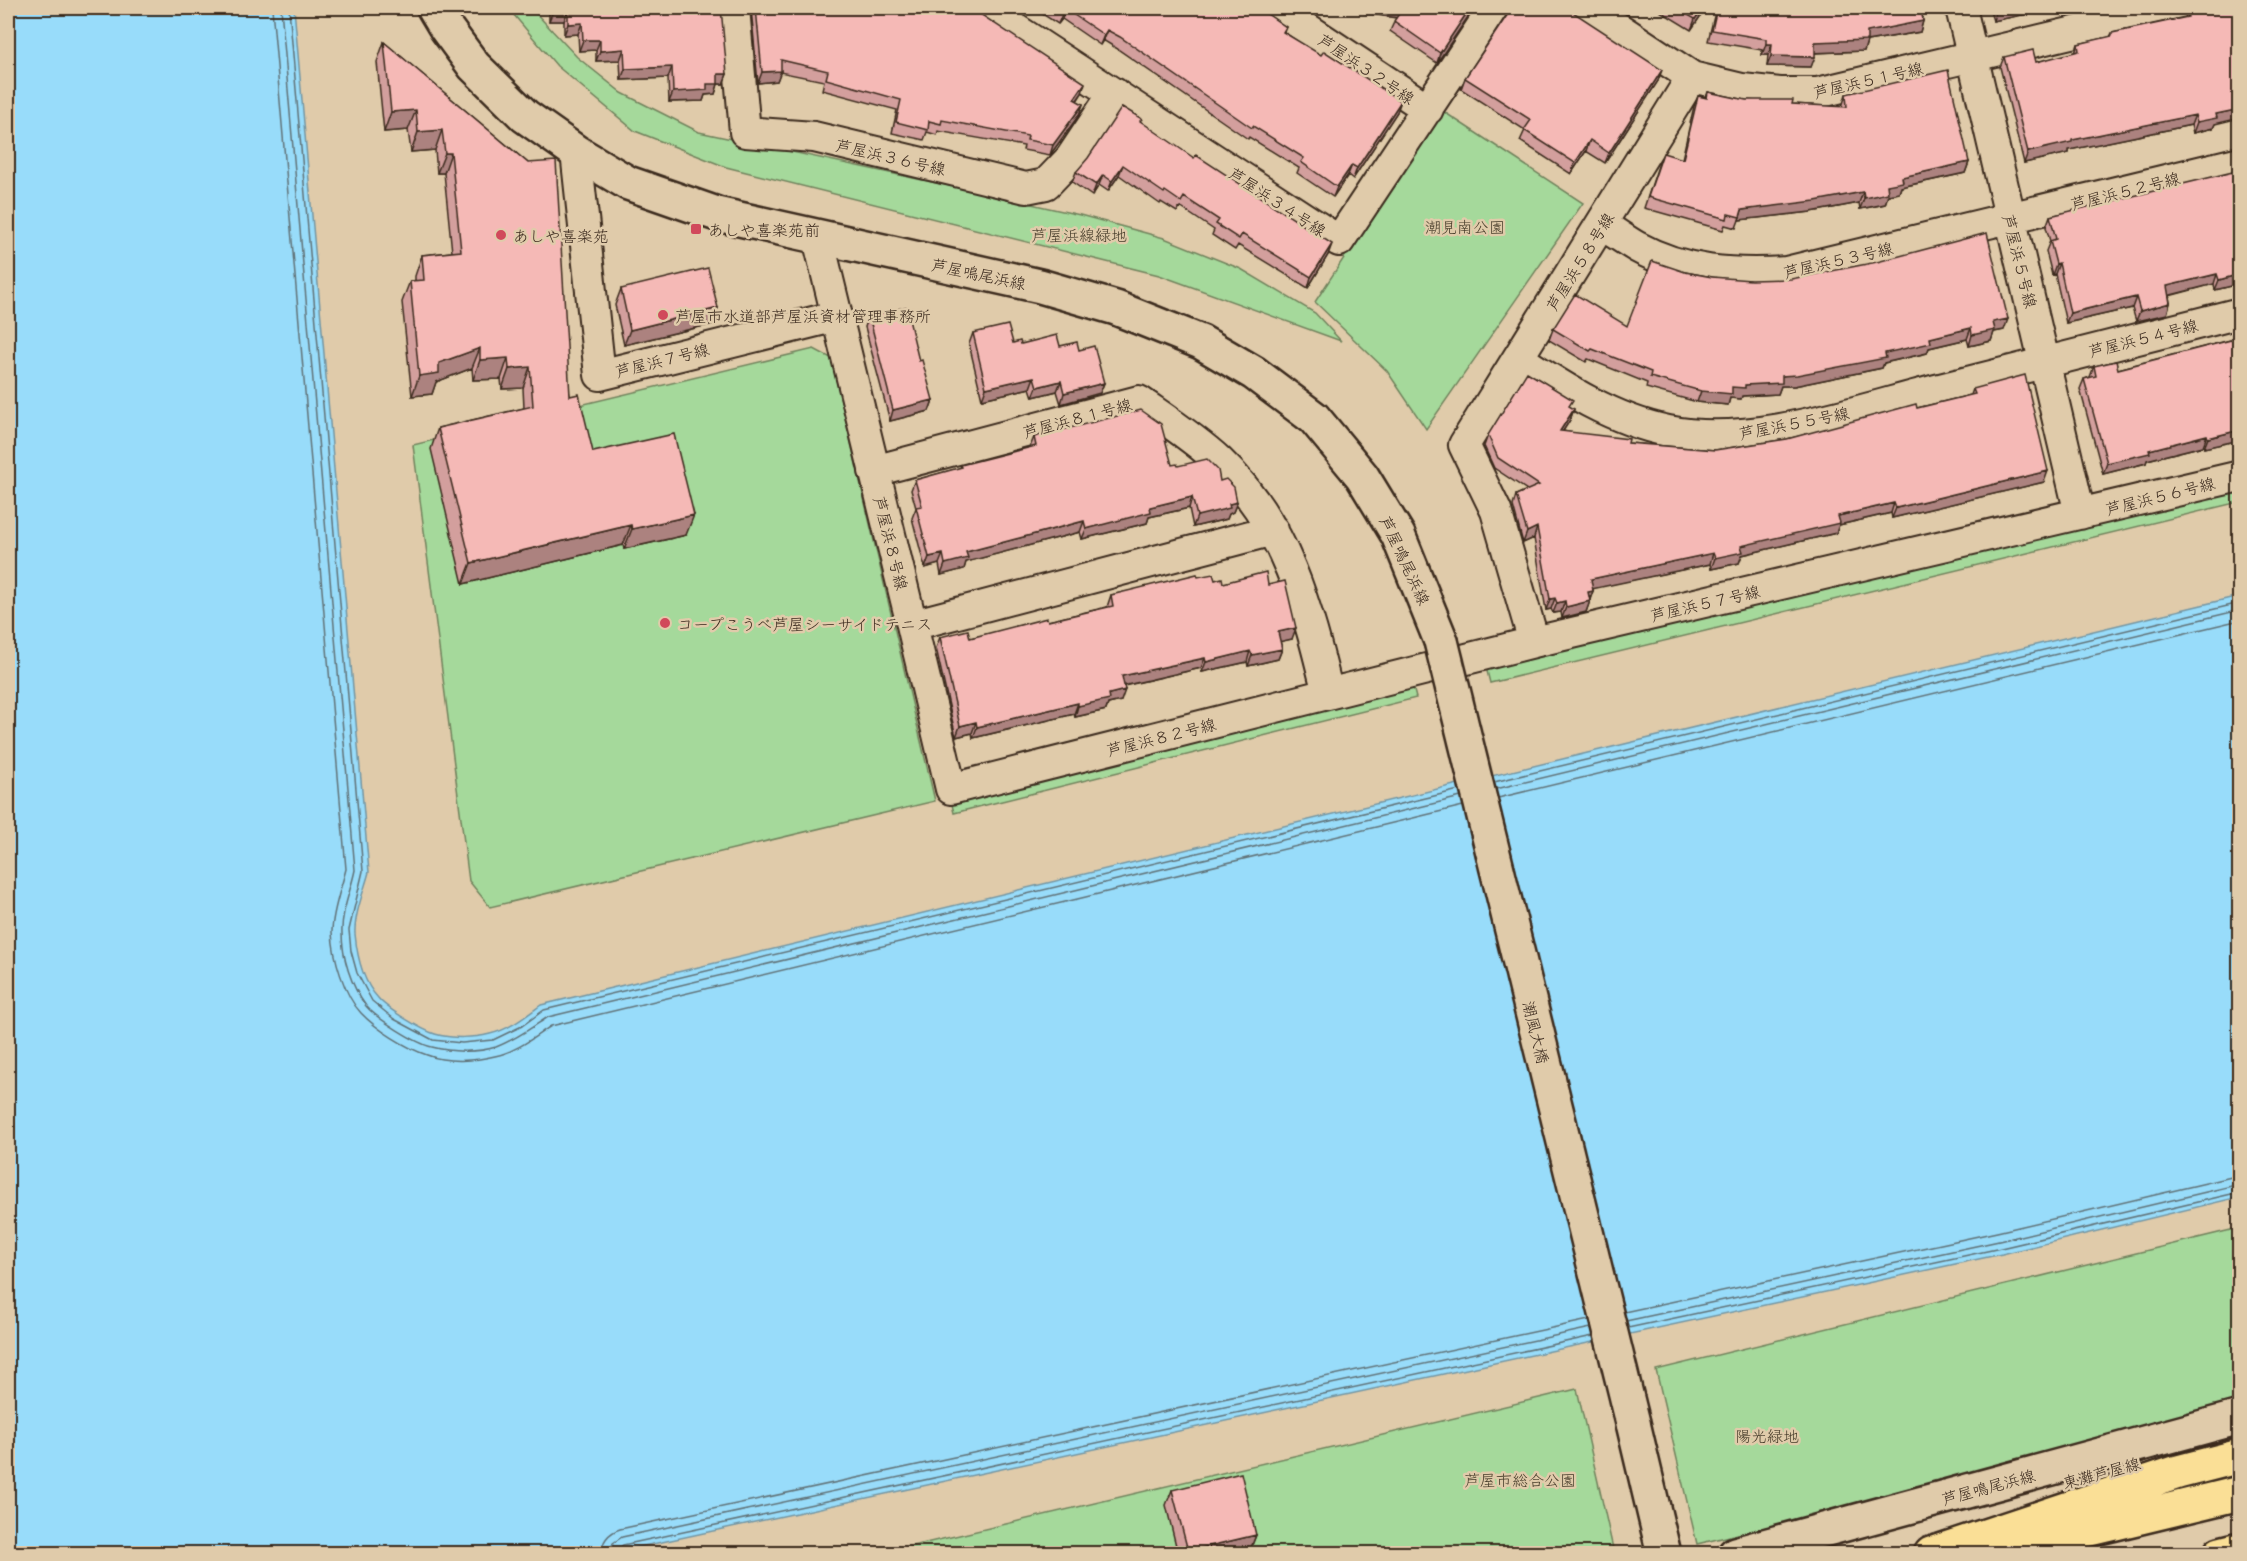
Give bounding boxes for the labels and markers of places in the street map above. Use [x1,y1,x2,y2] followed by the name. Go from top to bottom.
[708,217,820,241] place label: あしや喜楽苑前
[689,222,703,236] marker: あしや喜楽苑前
[513,223,609,247] place label: あしや喜楽苑
[494,228,508,242] marker: あしや喜楽苑
[675,303,931,327] place label: 芦屋市水道部芦屋浜資材管理事務所
[656,308,670,322] marker: 芦屋市水道部芦屋浜資材管理事務所
[677,611,932,635] place label: コープこうべ芦屋シーサイドテニス
[658,616,672,630] marker: コープこうべ芦屋シーサイドテニス

